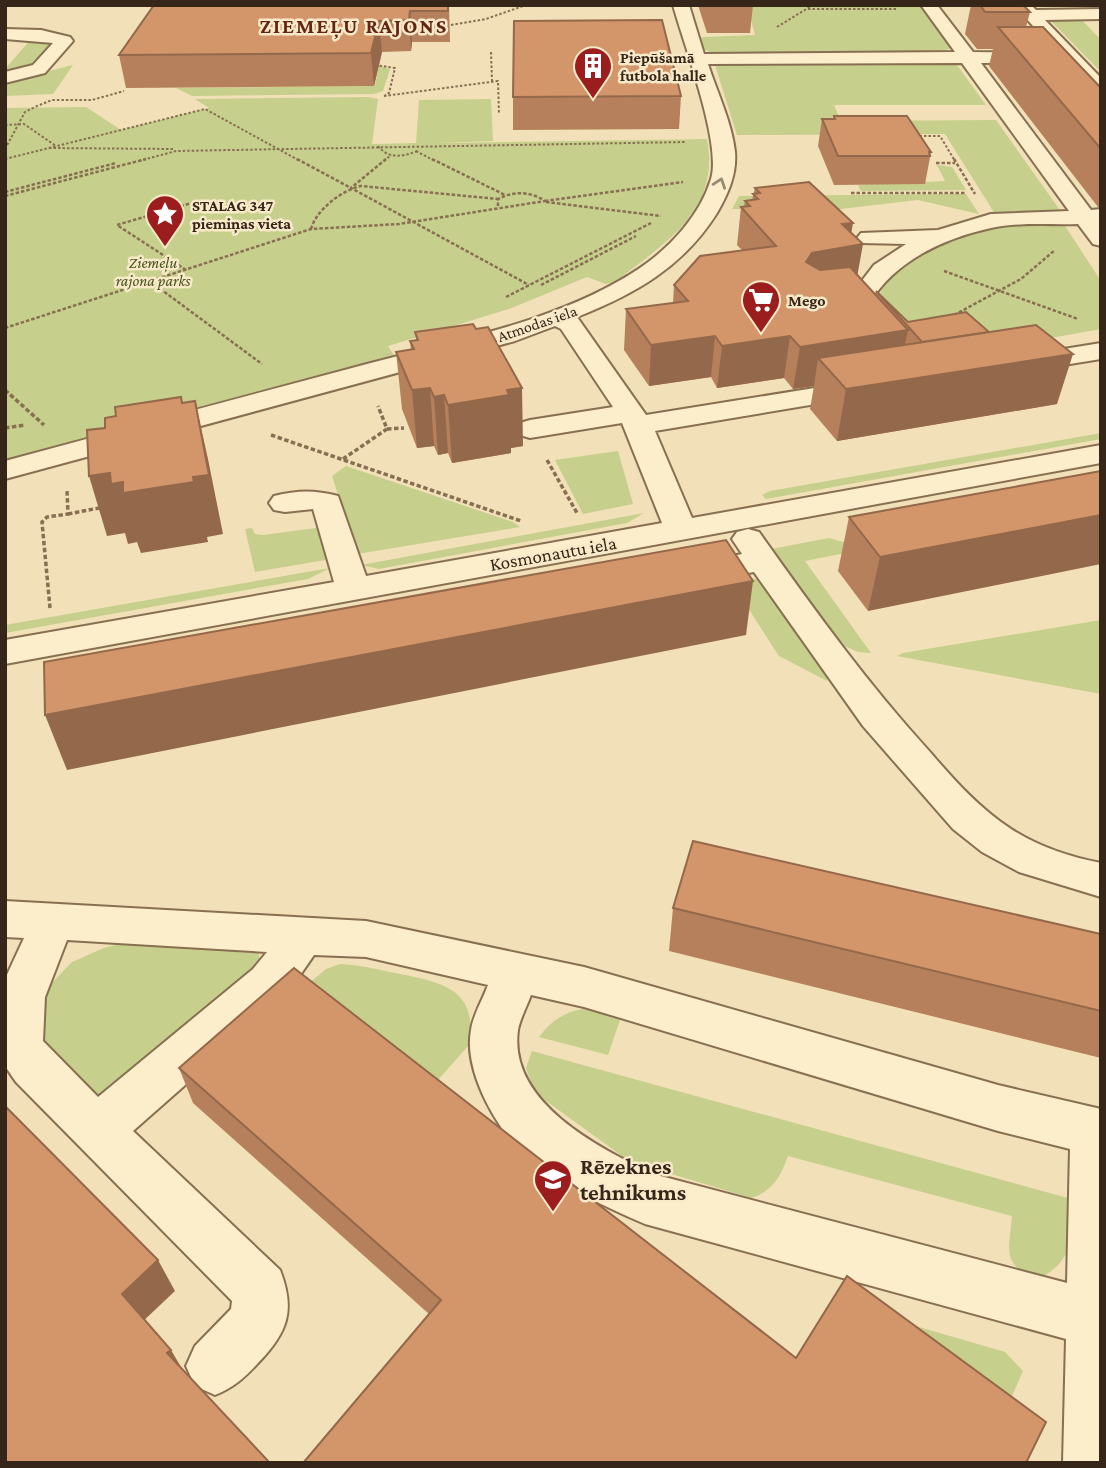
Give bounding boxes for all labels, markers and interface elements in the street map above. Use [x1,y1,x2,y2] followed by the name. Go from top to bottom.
[260,14,448,40] district label: ZIEMEĻU RAJONS
[572,45,614,100] building icon: Piepūšamā futbola halle
[620,49,707,84] place label: Piepūšamā futbola halle
[712,177,726,190] one-way arrow
[144,193,186,248] place icon: STALAG 347 piemiņas vieta
[192,197,291,234] place label: STALAG 347 piemiņas vieta
[116,254,190,290] park label: Ziemeļu rajona parks
[740,279,782,334] supermarket icon: Mego
[788,292,826,309] place label: Mego
[495,302,580,345] street label: Atmodas iela
[488,532,618,575] street label: Kosmonautu iela
[580,1153,686,1205] place label: Rēzeknes tehnikums
[532,1158,574,1213] school or university icon: Rēzeknes tehnikums

